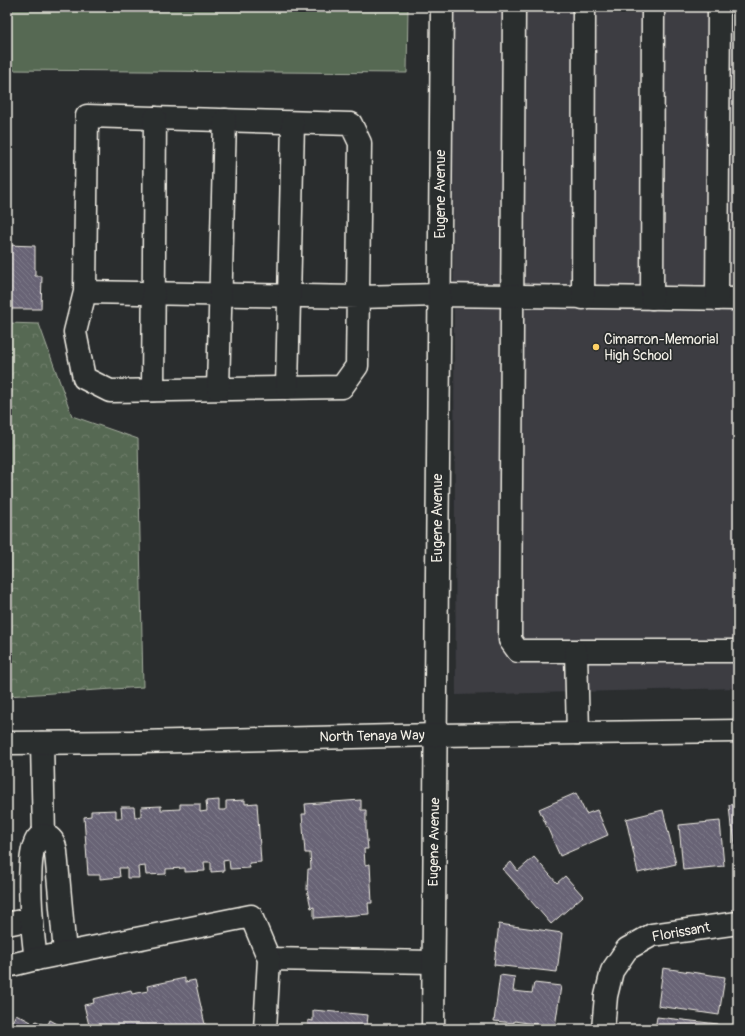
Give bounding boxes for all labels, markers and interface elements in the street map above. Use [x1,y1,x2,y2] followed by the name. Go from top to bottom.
[432,149,449,238] street label: Eugene Avenue
[604,331,719,364] place label: Cimarron-Memorial High School
[591,342,601,352] marker: Cimarron-Memorial High School
[429,473,446,562] street label: Eugene Avenue
[319,727,425,745] street label: North Tenaya Way
[425,797,443,887] street label: Eugene Avenue
[651,918,712,945] street label: Florissant

